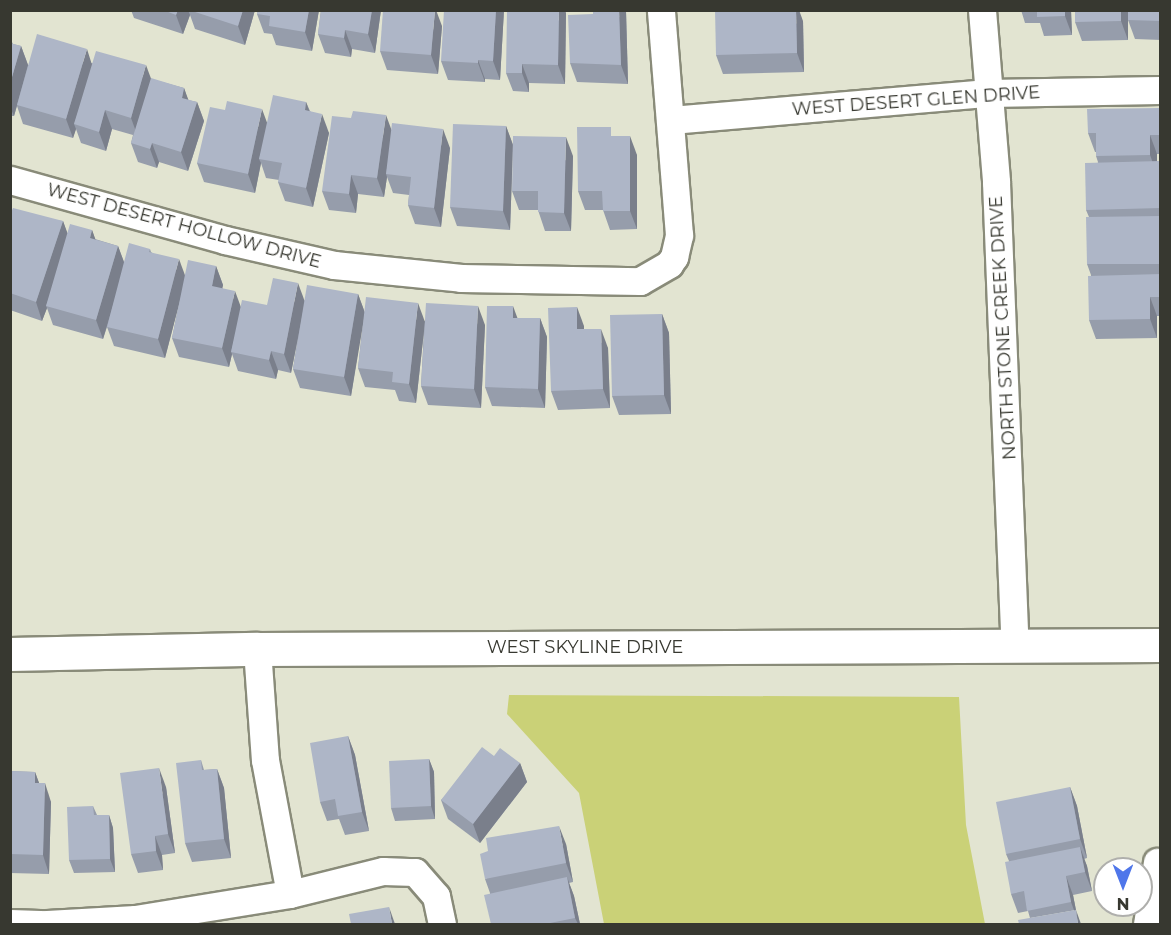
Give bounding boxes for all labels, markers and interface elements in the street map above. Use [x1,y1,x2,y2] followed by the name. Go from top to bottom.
[791,82,1041,120] street label: WEST DESERT GLEN DRIVE
[44,179,324,273] street label: WEST DESERT HOLLOW DRIVE
[985,195,1021,461] street label: NORTH STONE CREEK DRIVE
[487,636,683,658] street label: WEST SKYLINE DRIVE
[1093,857,1153,917] north arrow
[1117,894,1129,913] text: N

